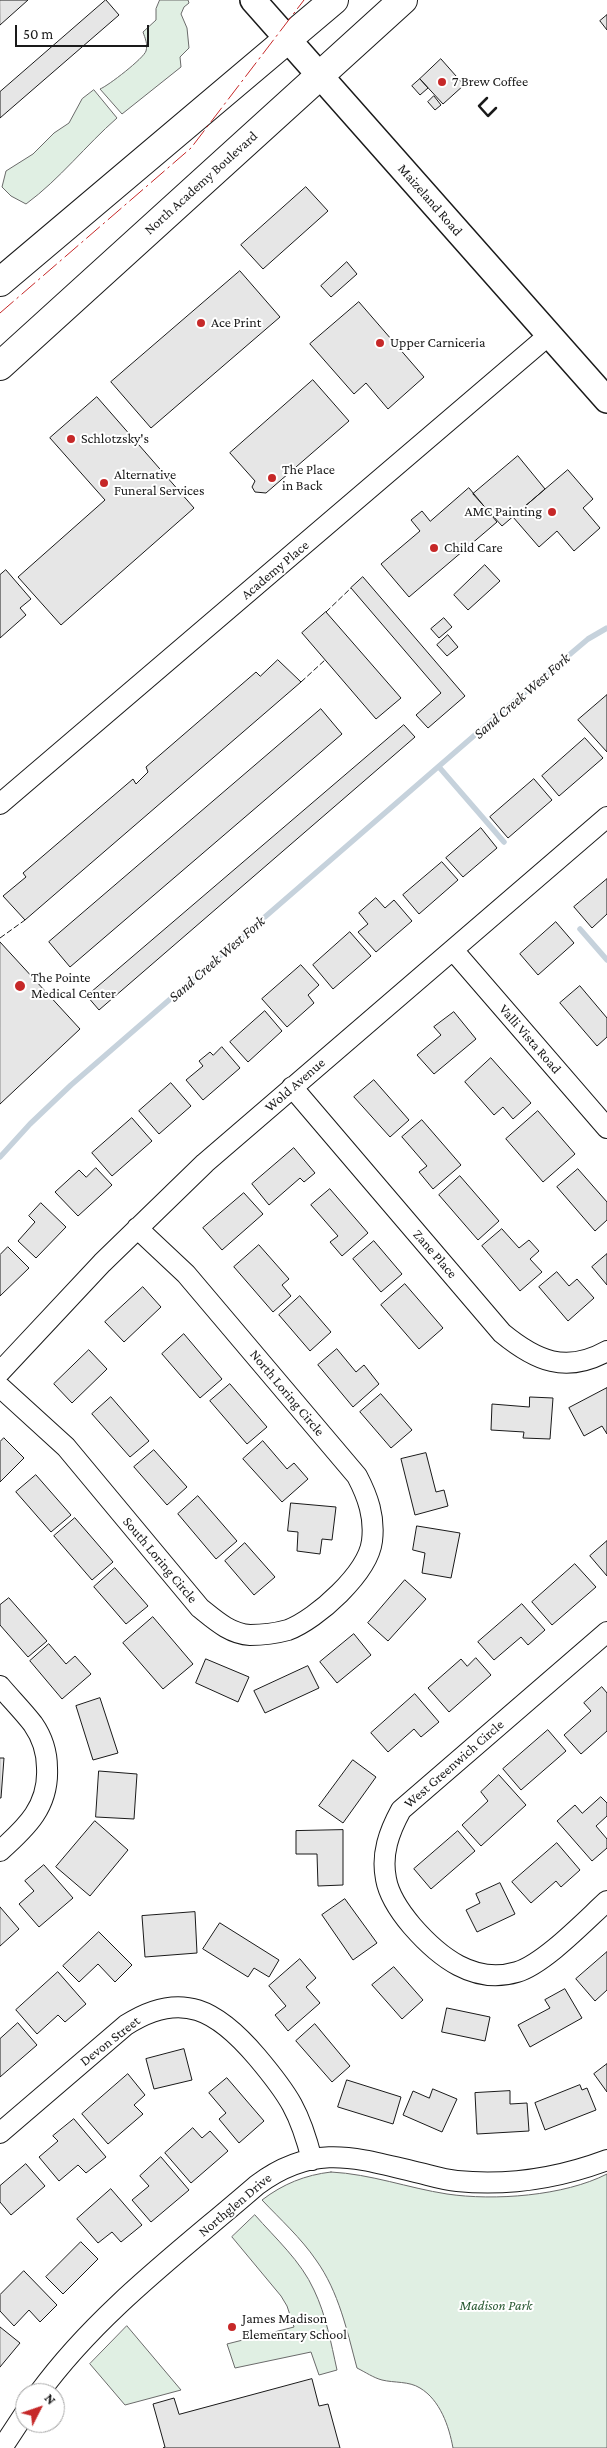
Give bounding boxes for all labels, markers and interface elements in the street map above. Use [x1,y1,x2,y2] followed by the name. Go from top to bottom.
[18,15,151,47] scale bar
[23,26,53,42] text: 50 m
[452,74,528,90] place label: 7 Brew Coffee
[436,76,448,88] marker: 7 Brew Coffee
[141,128,261,238] street label: North Academy Boulevard
[394,161,466,239] street label: Maizeland Road
[211,315,261,331] place label: Ace Print
[195,317,207,329] marker: Ace Print
[390,335,485,351] place label: Upper Carniceria
[374,337,386,349] marker: Upper Carniceria
[81,431,149,447] place label: Schlotzsky's
[65,433,77,445] marker: Schlotzsky's
[282,462,335,494] place label: The Place in Back
[114,467,205,500] place label: Alternative Funeral Services
[266,472,278,484] marker: The Place in Back
[98,477,110,489] marker: Alternative Funeral Services
[464,504,542,520] place label: AMC Painting
[546,506,558,518] marker: AMC Painting
[238,537,312,603] street label: Academy Place
[444,540,503,556] place label: Child Care
[428,542,440,554] marker: Child Care
[470,649,574,743] water label: Sand Creek West Fork
[165,912,269,1006] water label: Sand Creek West Fork
[31,970,116,1002] place label: The Pointe Medical Center
[13,979,27,993] marker: The Pointe Medical Center
[495,1001,565,1077] street label: Valli Vista Road
[262,1054,328,1116] street label: Wold Avenue
[409,1226,461,1282] street label: Zane Place
[246,1346,328,1440] street label: North Loring Circle
[119,1513,201,1607] street label: South Loring Circle
[401,1716,507,1812] street label: West Greenwich Circle
[77,2012,143,2070] street label: Devon Street
[195,2170,275,2240] street label: Northglen Drive
[460,2298,532,2314] park label: Madison Park
[242,2311,347,2344] place label: James Madison Elementary School
[226,2321,238,2333] marker: James Madison Elementary School
[15,2383,65,2433] north arrow
[41,2390,60,2408] text: N

